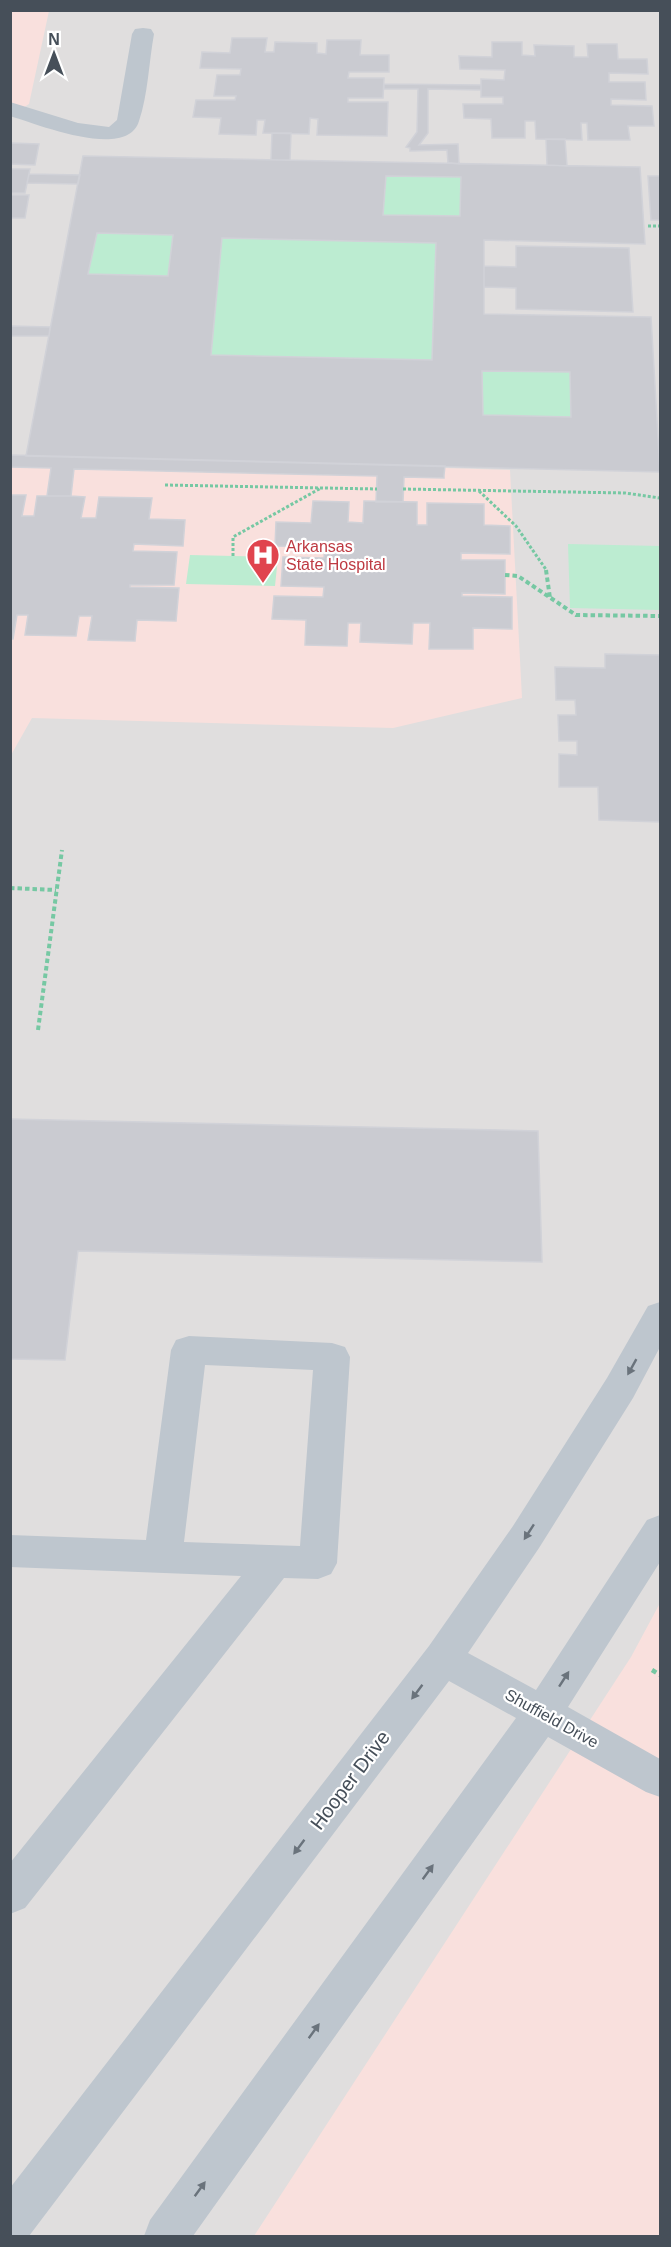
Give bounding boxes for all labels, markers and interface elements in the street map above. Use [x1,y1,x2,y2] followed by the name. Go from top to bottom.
[24,24,84,84] north arrow
[48,31,60,48] text: N
[245,537,281,584] hospital icon: Arkansas State Hospital
[286,538,386,573] place label: Arkansas State Hospital
[627,1359,637,1376] one-way arrow
[523,1524,534,1540] one-way arrow
[559,1670,570,1687] one-way arrow
[411,1684,423,1700] one-way arrow
[502,1686,601,1751] street label: Shuffield Drive
[306,1726,394,1834] street label: Hooper Drive
[293,1840,305,1855] one-way arrow
[422,1865,434,1881] one-way arrow
[308,2023,320,2039] one-way arrow
[194,2181,206,2196] one-way arrow

